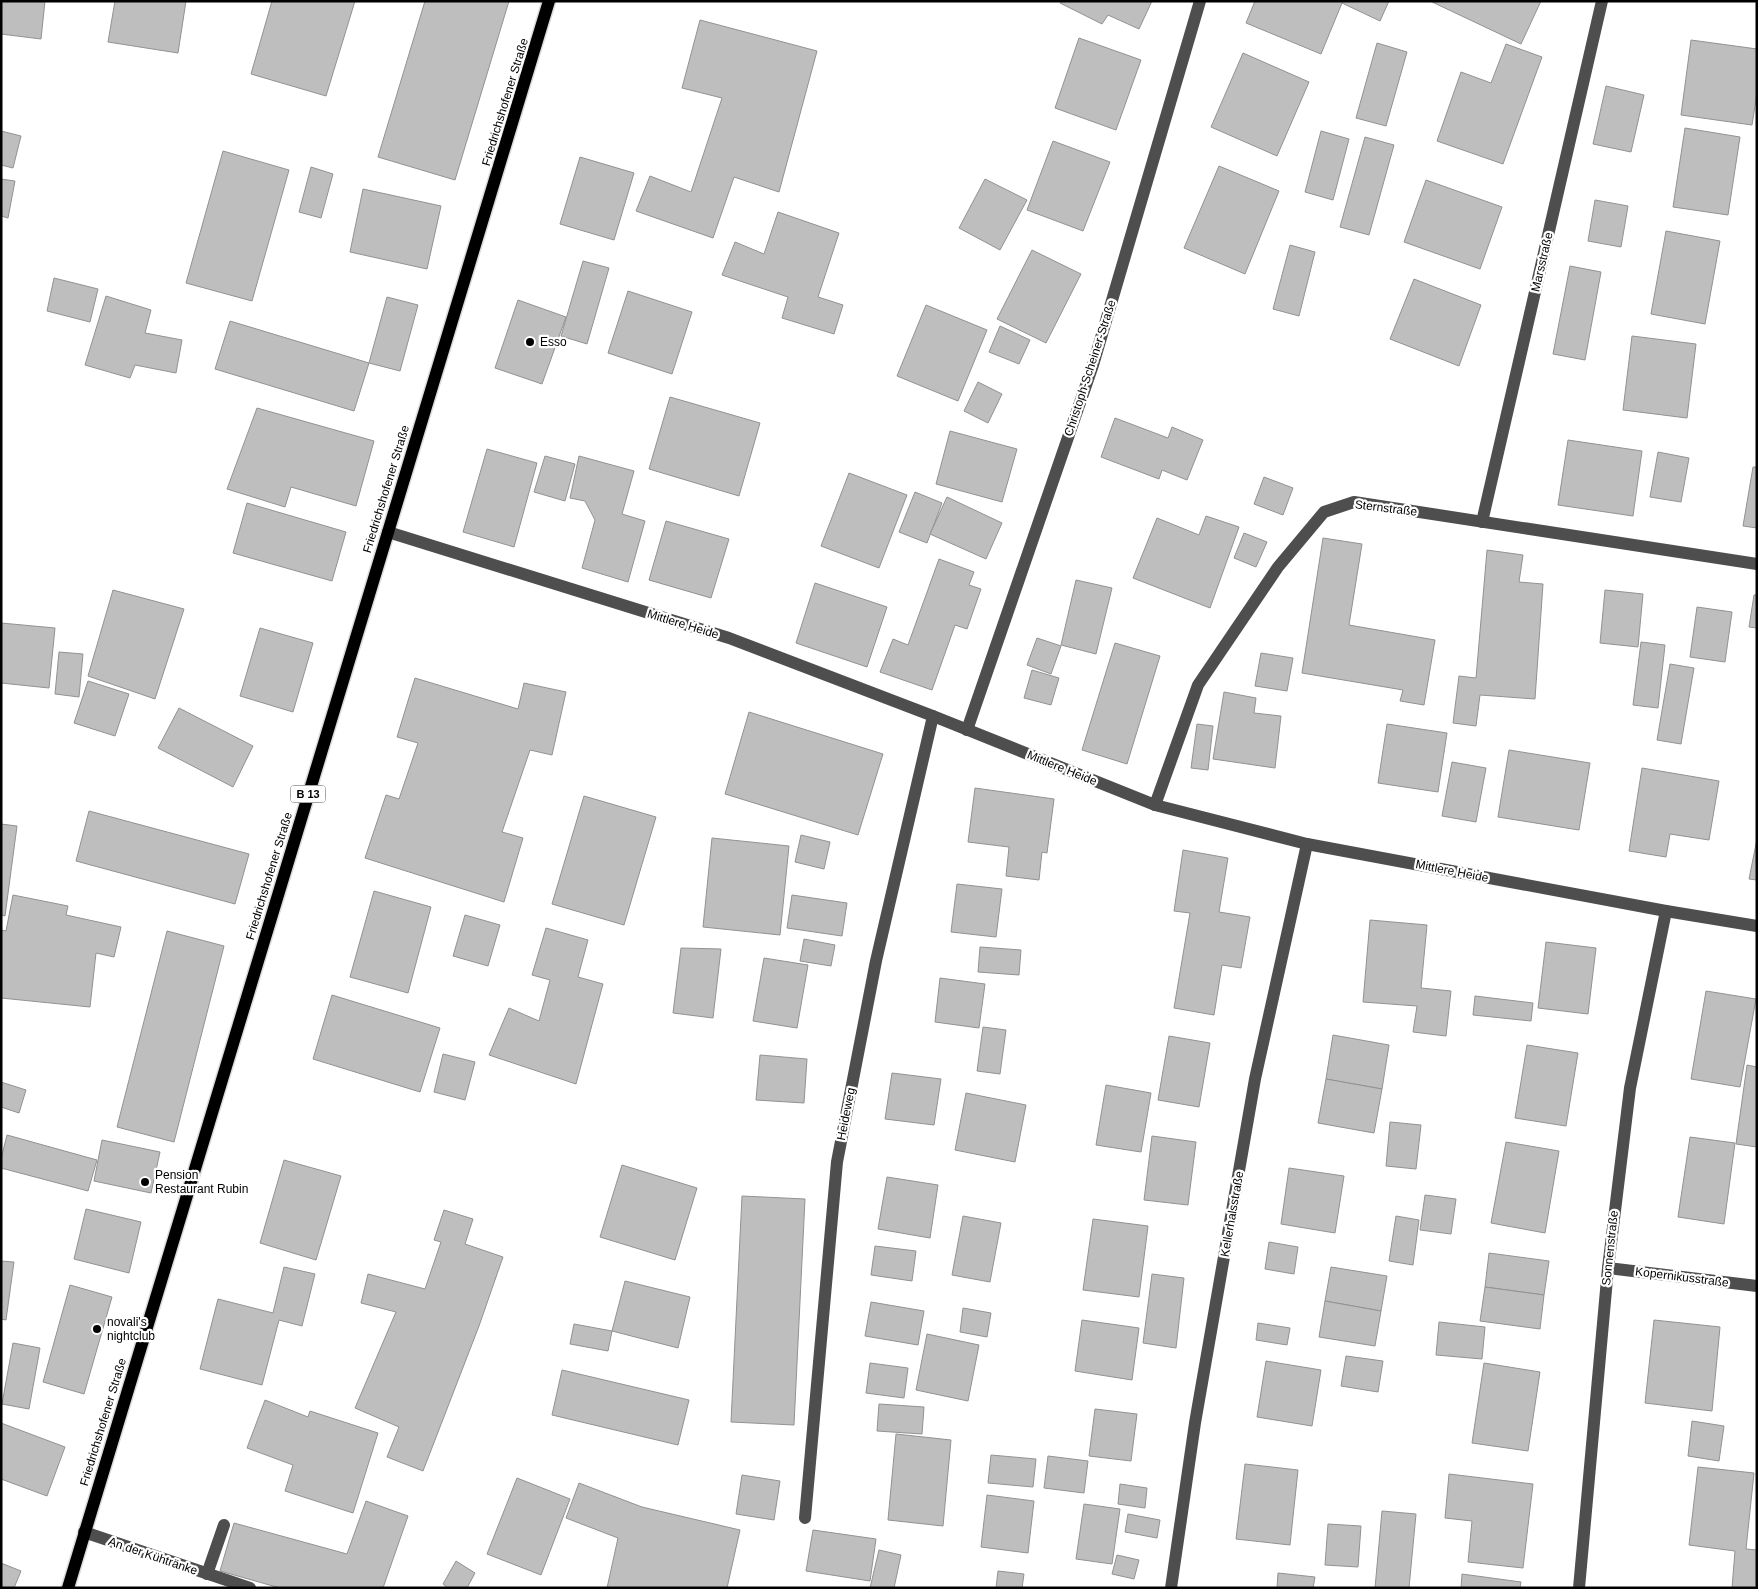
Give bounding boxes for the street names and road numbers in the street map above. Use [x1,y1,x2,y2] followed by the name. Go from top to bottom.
[479,36,531,168] street label: Friedrichshofener Straße
[1528,231,1556,293] street label: Marsstraße
[1061,298,1119,438] street label: Christoph-Scheiner-Straße
[360,423,412,555] street label: Friedrichshofener Straße
[1354,497,1418,519] street label: Sternstraße
[646,606,721,642] street label: Mittlere Heide
[1025,748,1099,788] street label: Mittlere Heide
[290,786,326,802] road number: B 13
[243,810,295,942] street label: Friedrichshofener Straße
[1414,857,1490,885] street label: Mittlere Heide
[834,1086,858,1142] street label: Heideweg
[1218,1170,1246,1258] street label: Kellerhalsstraße
[1599,1209,1621,1286] street label: Sonnenstraße
[1634,1264,1730,1290] street label: Kopernikusstraße
[77,1356,129,1488] street label: Friedrichshofener Straße
[107,1534,200,1578] street label: An der Kühtränke

